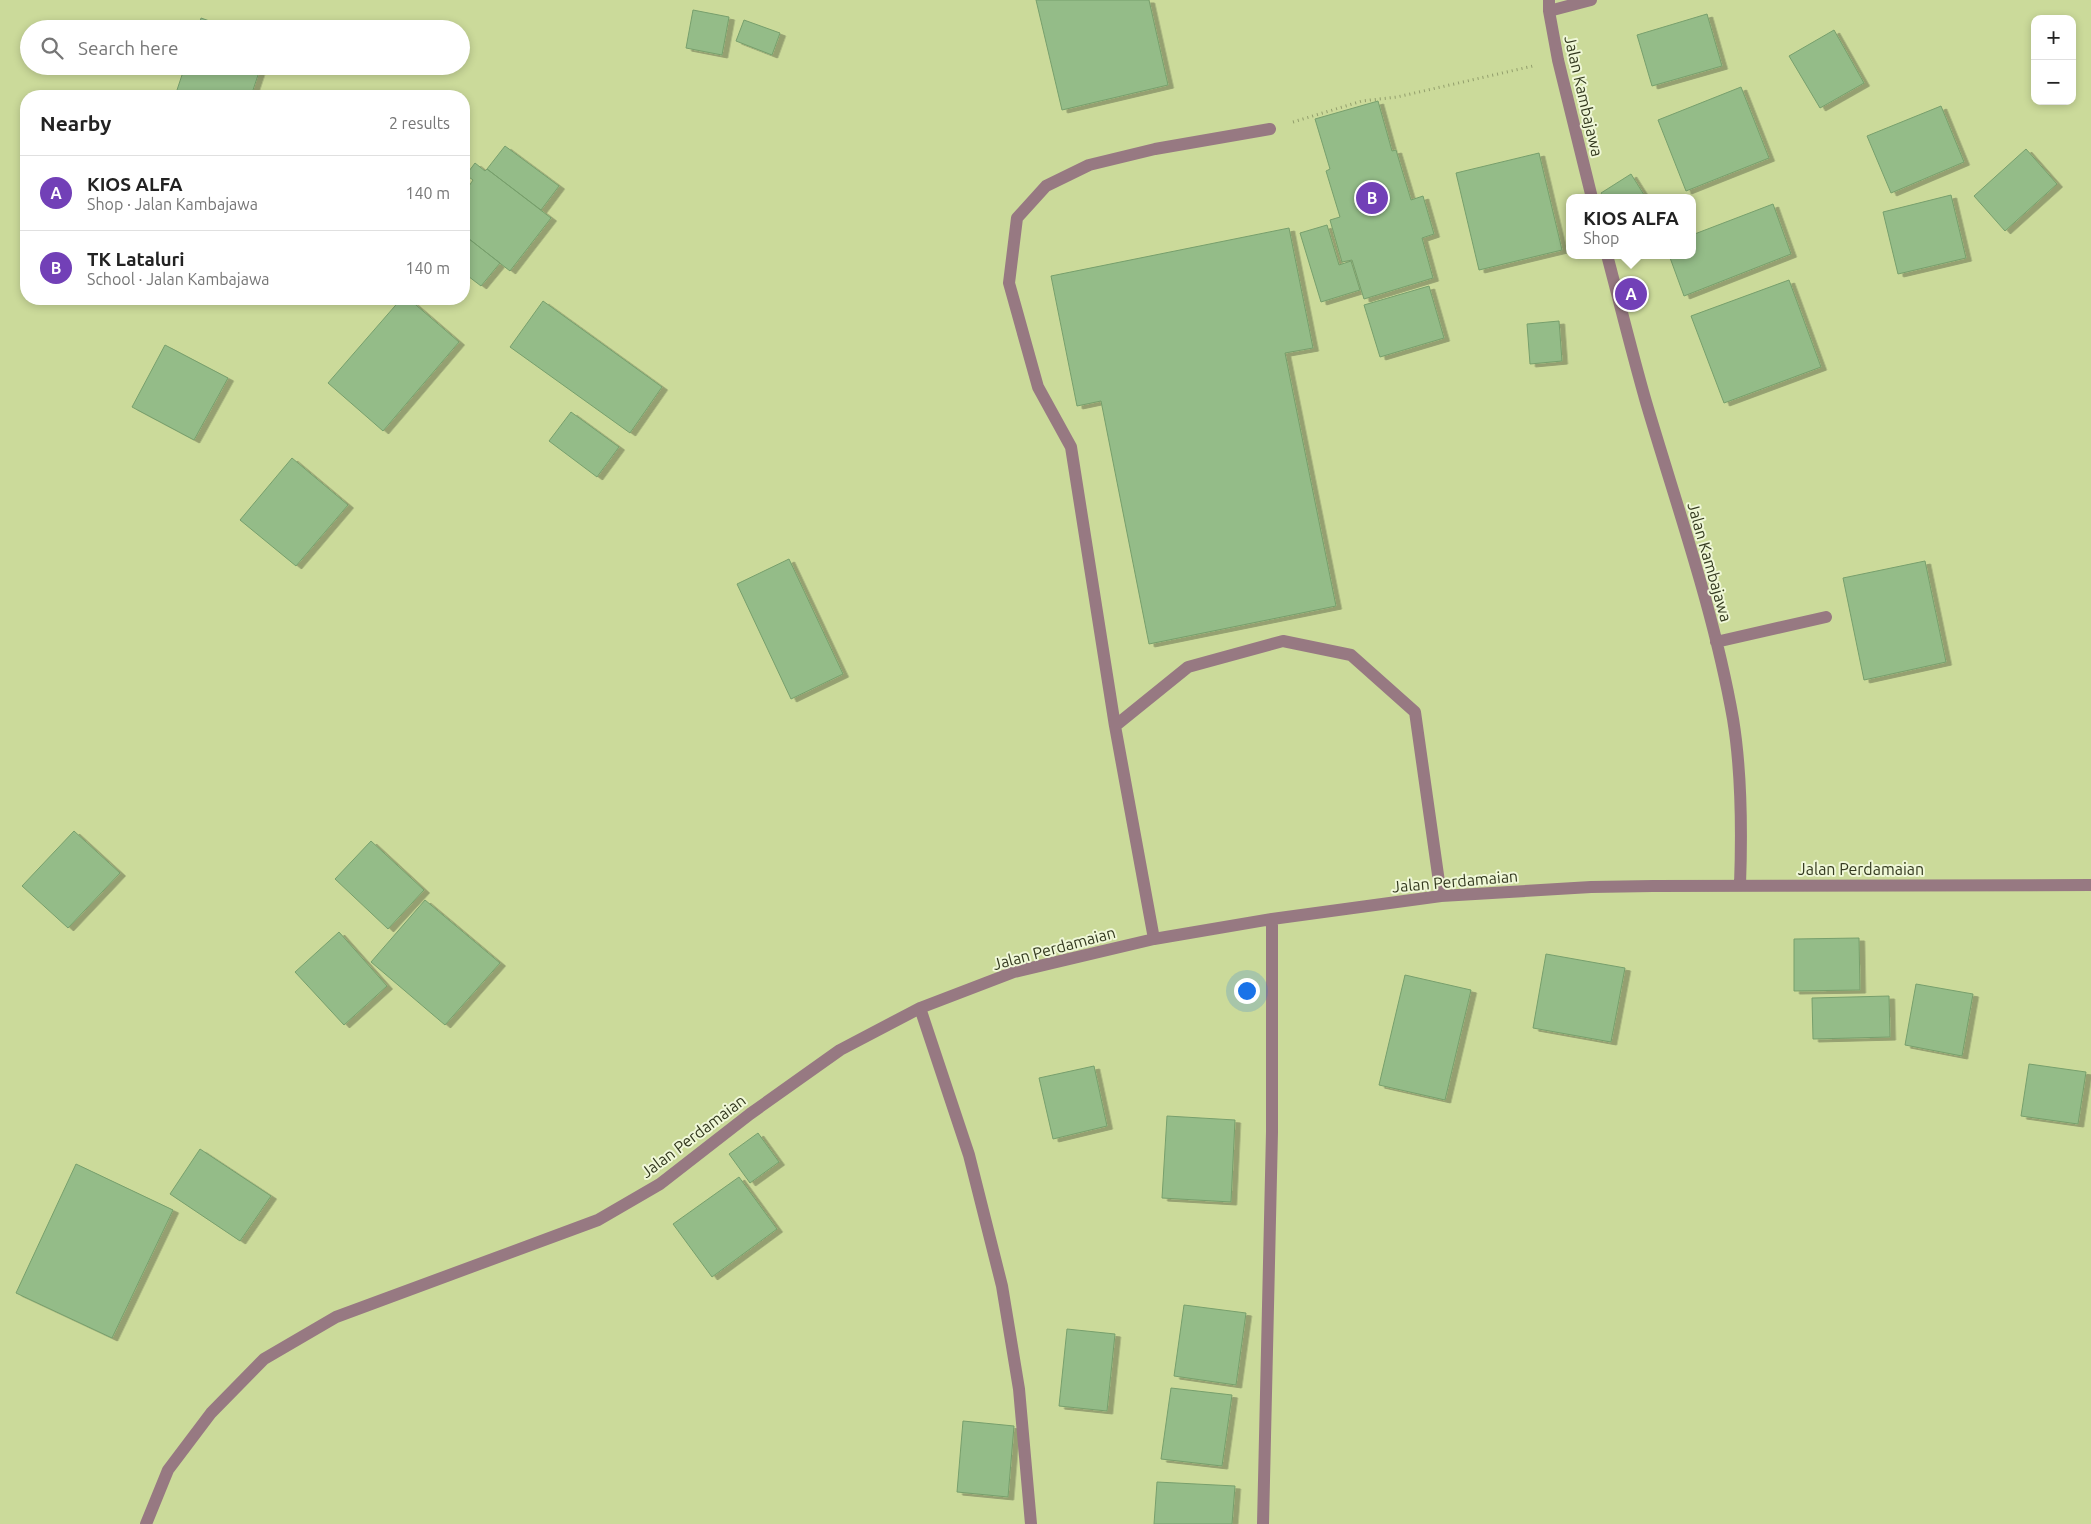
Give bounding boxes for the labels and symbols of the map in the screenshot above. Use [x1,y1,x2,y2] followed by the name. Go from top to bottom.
[1561,34,1607,158] street label: Jalan Kambajawa
[1356,179,1388,217] pin: B
[1615,275,1647,313] pin: A
[1684,500,1736,624] street label: Jalan Kambajawa
[1798,860,1924,878] street label: Jalan Perdamaian
[1391,867,1519,895] street label: Jalan Perdamaian
[991,923,1117,973] street label: Jalan Perdamaian
[1234,978,1260,1004] your location
[637,1091,749,1181] street label: Jalan Perdamaian

